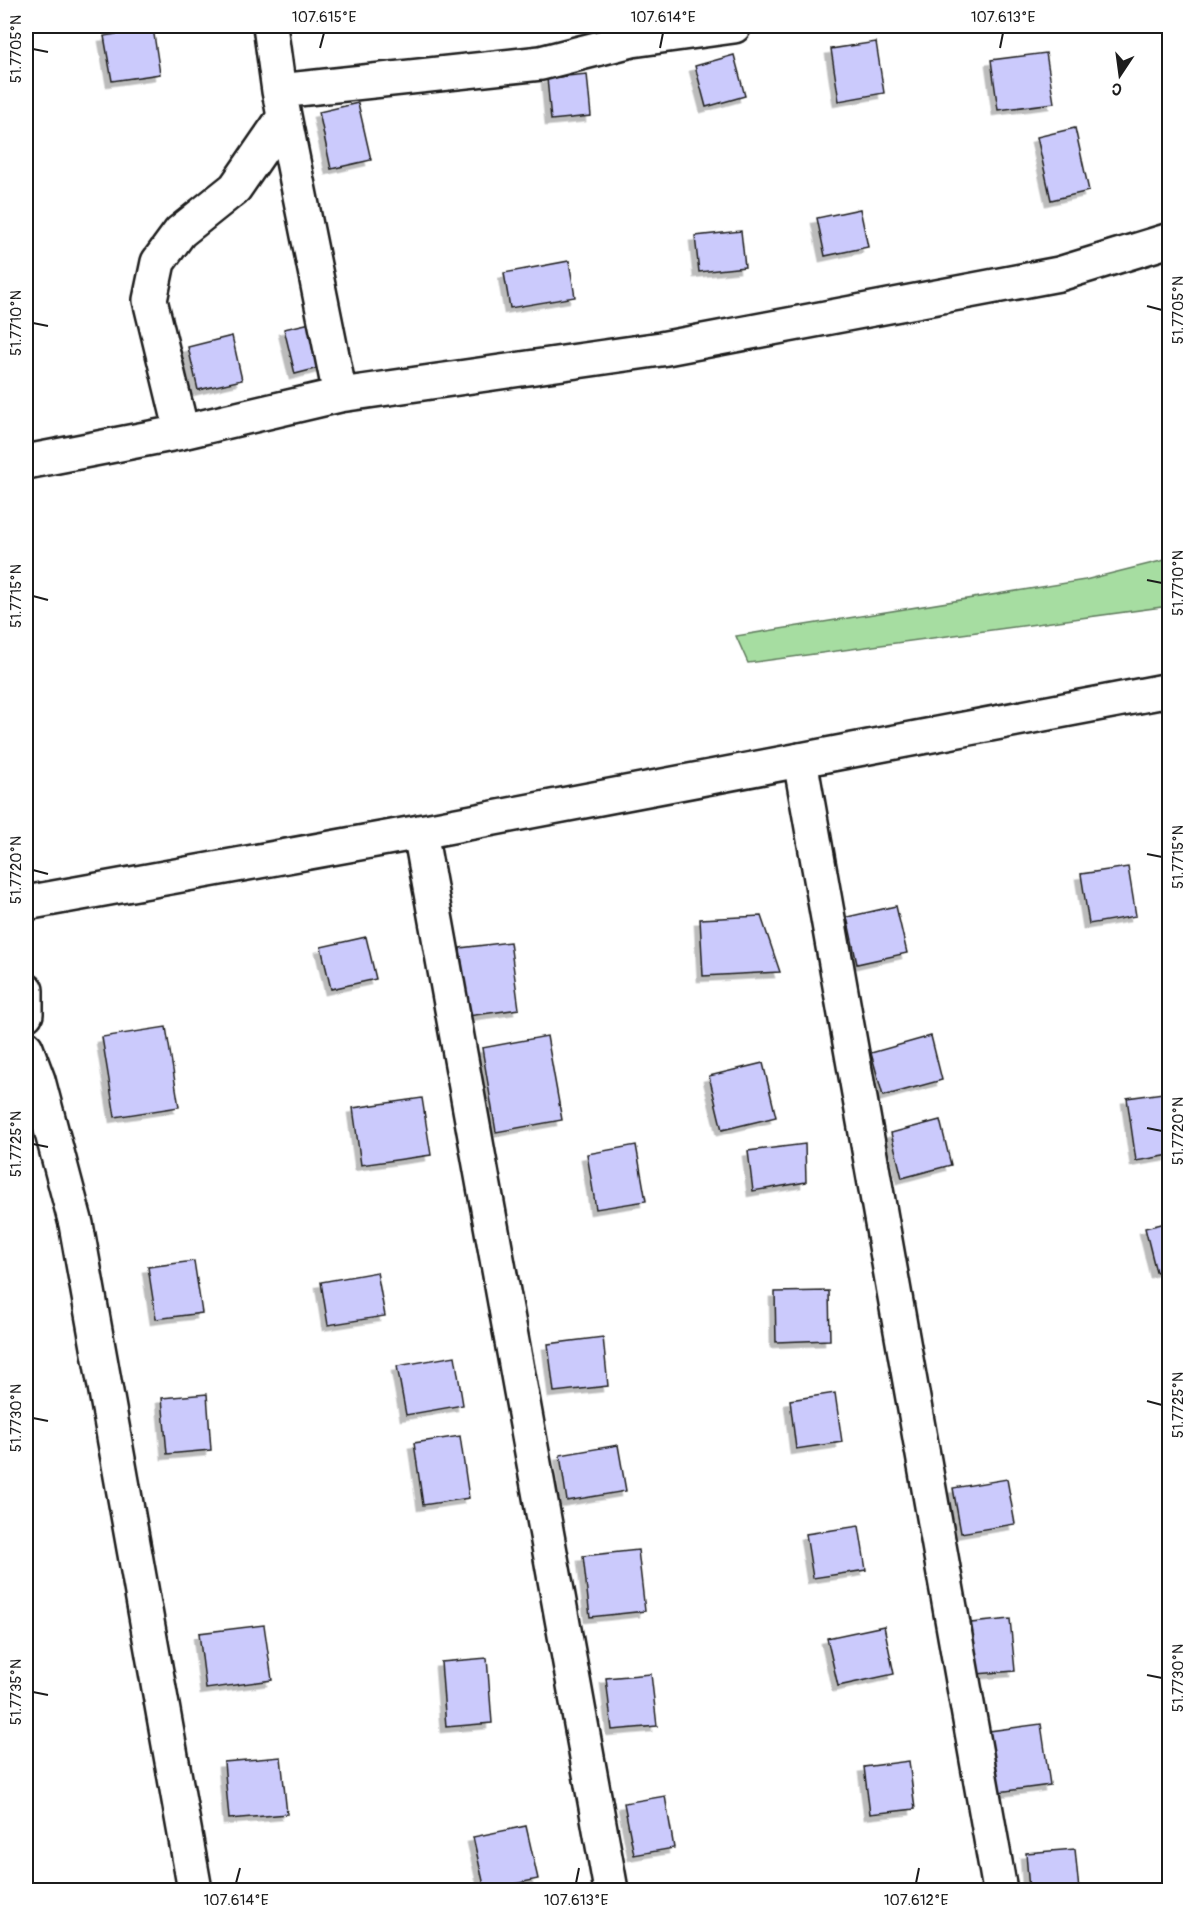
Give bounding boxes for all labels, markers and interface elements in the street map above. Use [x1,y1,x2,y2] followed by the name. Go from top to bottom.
[292,8,356,27] text: 107.615°E
[631,8,696,27] text: 107.614°E
[971,8,1036,27] text: 107.613°E
[7,15,26,83] text: 51.7705°N
[1090,45,1150,105] north arrow
[1110,78,1124,99] text: С
[1169,276,1188,344] text: 51.7705°N
[7,290,26,356] text: 51.7710°N
[1169,550,1188,616] text: 51.7710°N
[7,564,26,628] text: 51.7715°N
[1169,825,1188,889] text: 51.7715°N
[7,836,26,904] text: 51.7720°N
[1169,1097,1188,1165] text: 51.7720°N
[7,1111,26,1177] text: 51.7725°N
[1169,1372,1188,1438] text: 51.7725°N
[7,1384,26,1452] text: 51.7730°N
[1169,1644,1188,1712] text: 51.7730°N
[7,1659,26,1725] text: 51.7735°N
[204,1891,269,1910] text: 107.614°E
[544,1891,609,1910] text: 107.613°E
[884,1891,949,1910] text: 107.612°E

